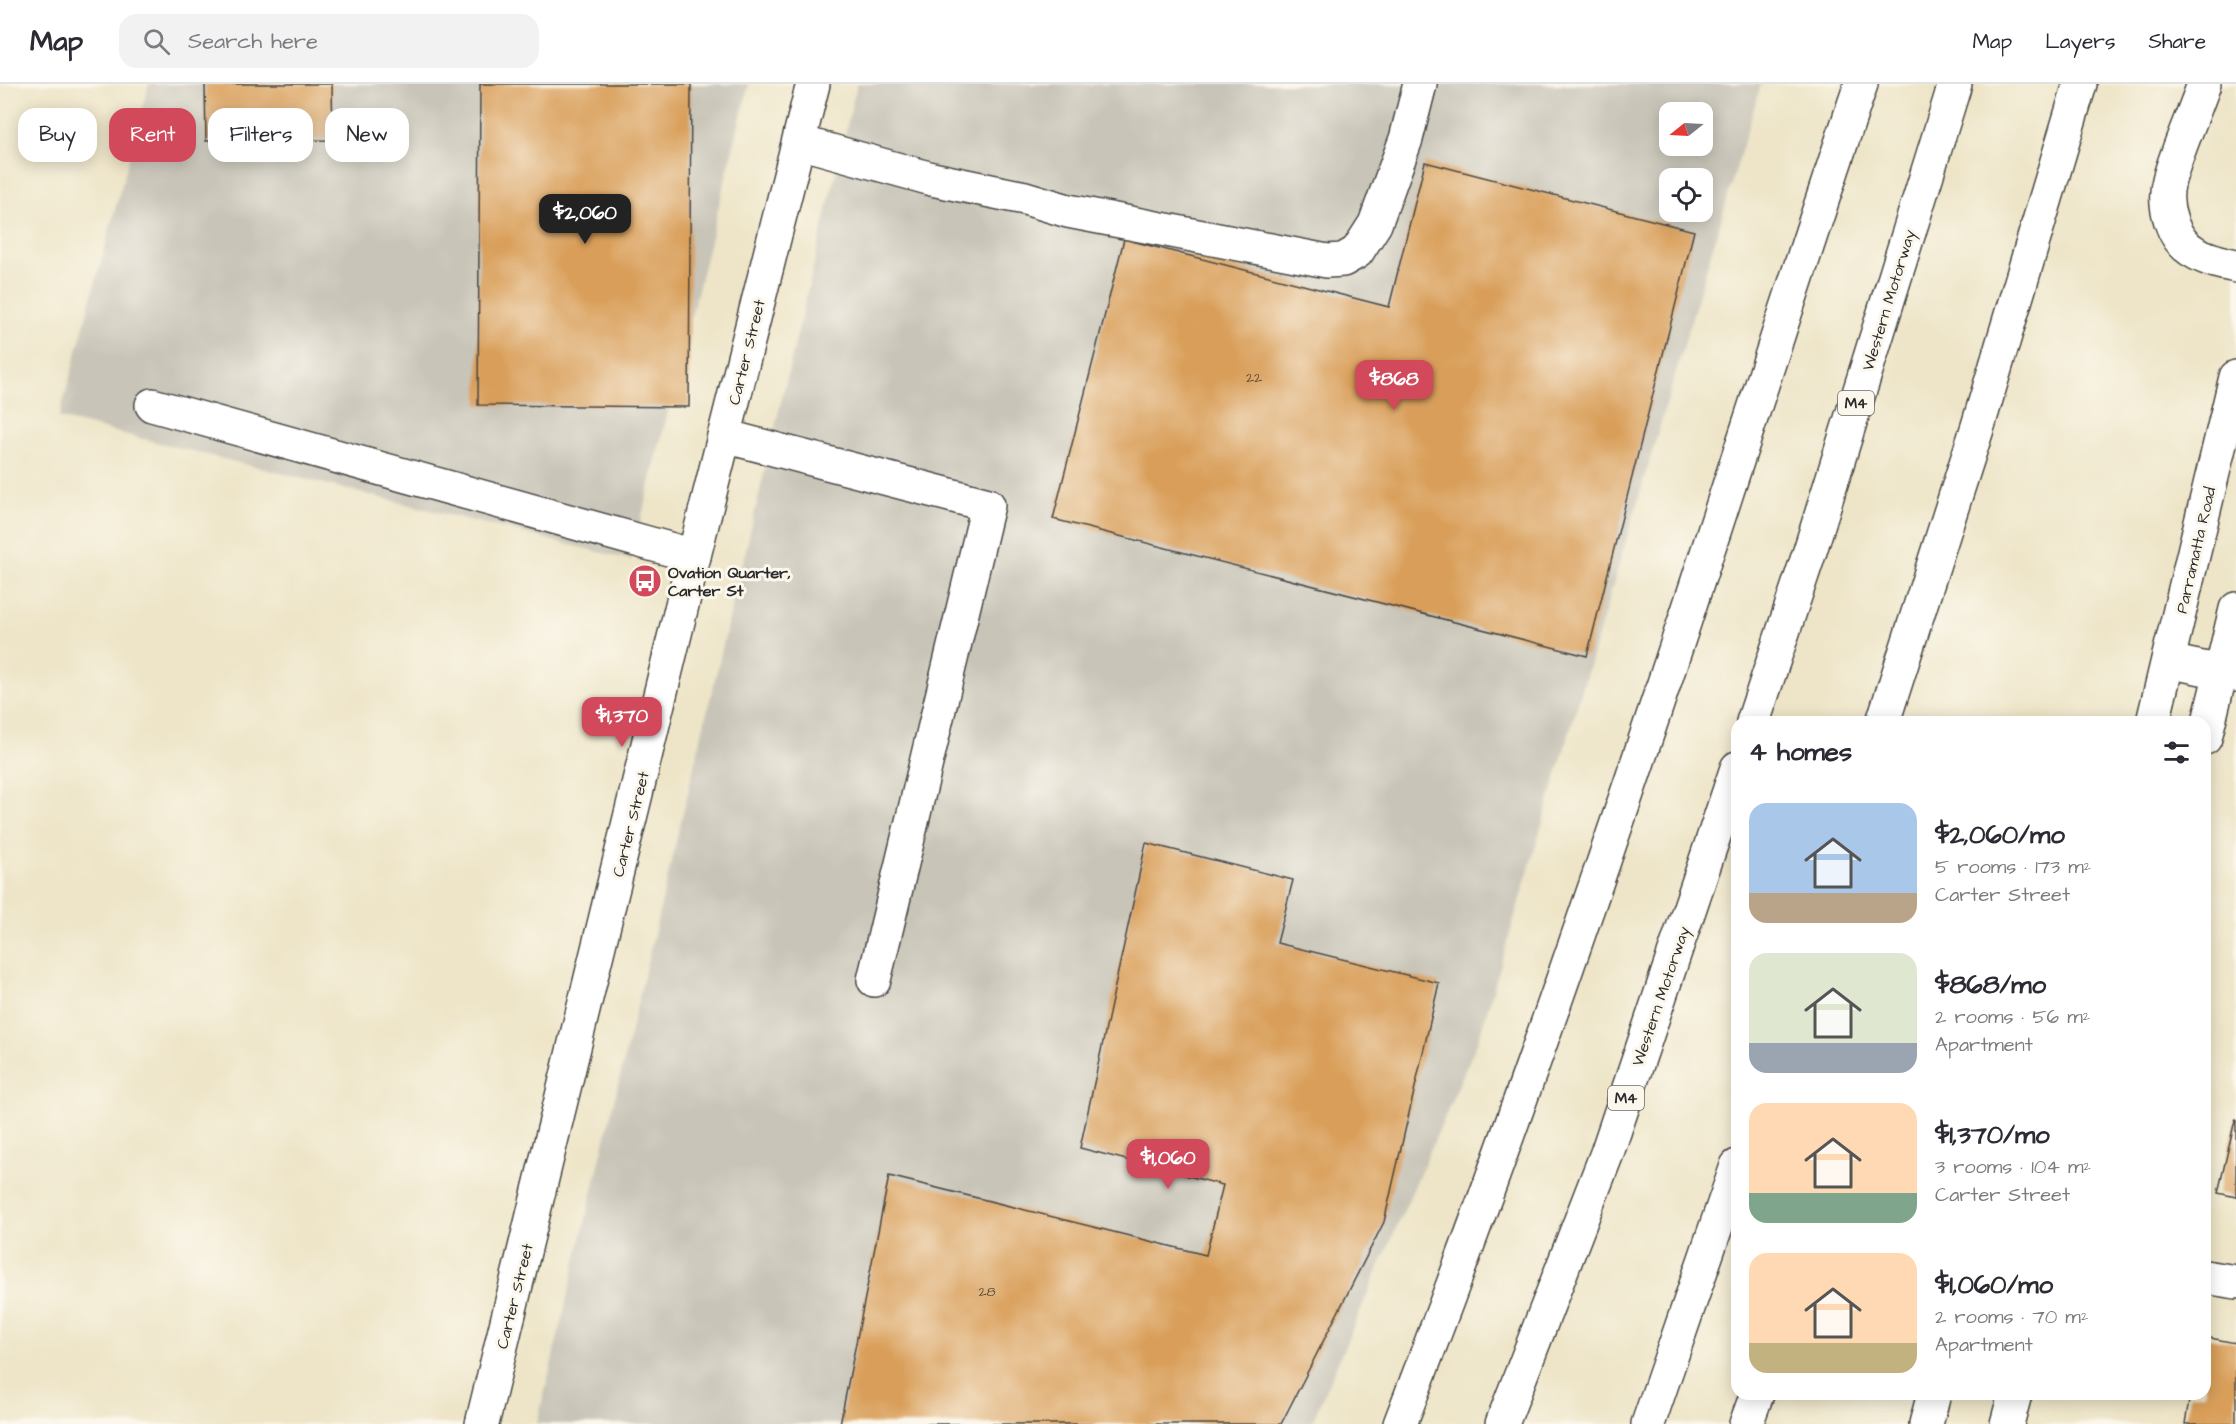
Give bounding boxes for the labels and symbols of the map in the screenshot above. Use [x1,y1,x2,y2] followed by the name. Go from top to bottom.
[1659,102,1713,156] north arrow
[536,194,634,245] pin: $2,060
[1857,227,1922,374] street label: Western Motorway
[723,297,771,407] street label: Carter Street
[1358,360,1430,411] pin: $868
[1246,368,1262,388] house number: 22
[1838,391,1874,415] road number: M4
[2171,485,2221,616] street label: Parramatta Road
[668,562,791,602] place label: Ovation Quarter, Carter St
[627,563,663,599] bus stop icon: Ovation Quarter, Carter St
[573,697,671,748] pin: $1,370
[607,769,655,879] street label: Carter Street
[1627,923,1696,1069] street label: Western Motorway
[1608,1086,1644,1110] road number: M4
[1119,1139,1217,1190] pin: $1,060
[491,1241,539,1351] street label: Carter Street
[978,1282,996,1302] house number: 28

